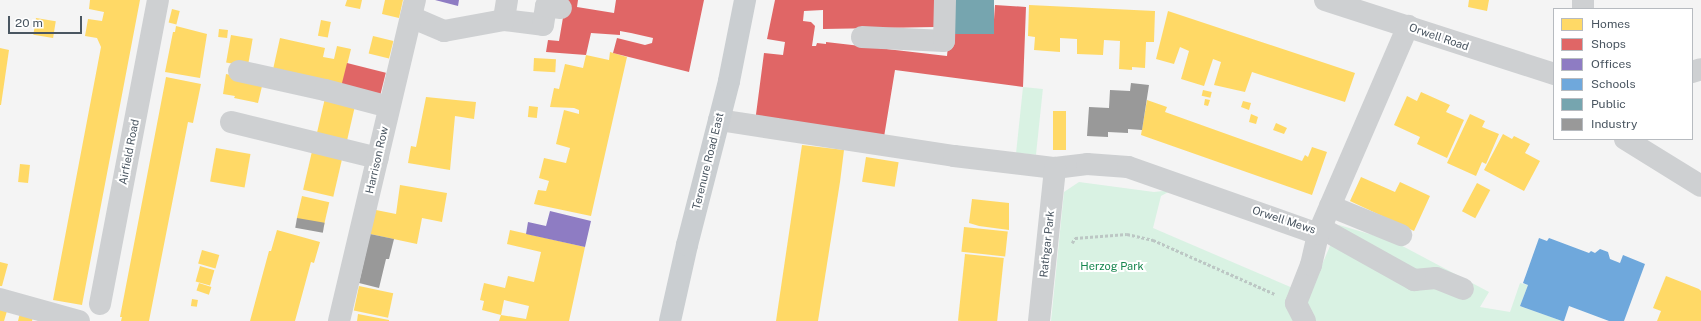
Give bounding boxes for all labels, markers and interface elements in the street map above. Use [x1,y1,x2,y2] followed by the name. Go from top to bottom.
[10,8,84,34] scale bar
[1553,8,1693,140] legend
[15,16,43,30] text: 20 m
[1591,17,1630,31] text: Homes
[1407,21,1471,53] street label: Orwell Road
[1591,37,1626,51] text: Shops
[1591,57,1631,71] text: Offices
[1591,77,1636,91] text: Schools
[1591,97,1626,111] text: Public
[690,111,726,211] street label: Terenure Road East
[1591,117,1637,131] text: Industry
[116,118,142,186] street label: Airfield Road
[363,125,391,195] street label: Harrison Row
[1250,203,1318,237] street label: Orwell Mews
[1037,210,1057,278] street label: Rathgar Park
[1080,259,1144,273] park label: Herzog Park

